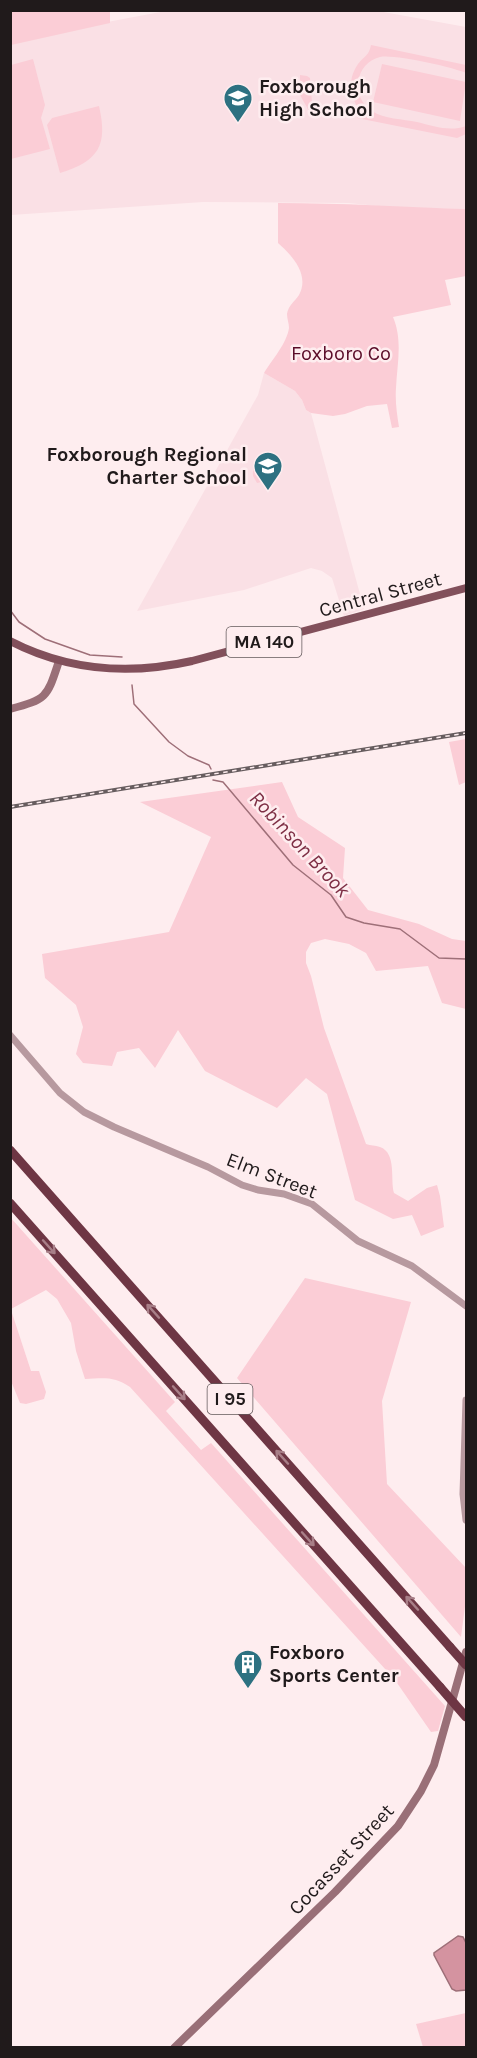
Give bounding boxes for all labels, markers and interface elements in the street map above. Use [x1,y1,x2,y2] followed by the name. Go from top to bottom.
[259,75,373,121] place label: Foxborough High School
[222,82,254,124] school or university icon: Foxborough High School
[291,342,391,365] park label: Foxboro Co
[47,443,247,489] place label: Foxborough Regional Charter School
[252,450,284,492] school or university icon: Foxborough Regional Charter School
[316,567,444,622] street label: Central Street
[226,627,302,657] road number: MA 140
[245,786,356,902] water label: Robinson Brook
[223,1148,321,1203] street label: Elm Street
[42,1239,56,1254] one-way arrow
[146,1304,160,1319] one-way arrow
[208,1384,252,1414] road number: I 95
[172,1385,186,1400] one-way arrow
[275,1450,289,1465] one-way arrow
[301,1531,315,1546] one-way arrow
[405,1596,419,1611] one-way arrow
[269,1641,399,1687] place label: Foxboro Sports Center
[232,1648,264,1690] building icon: Foxboro Sports Center
[284,1799,399,1919] street label: Cocasset Street

